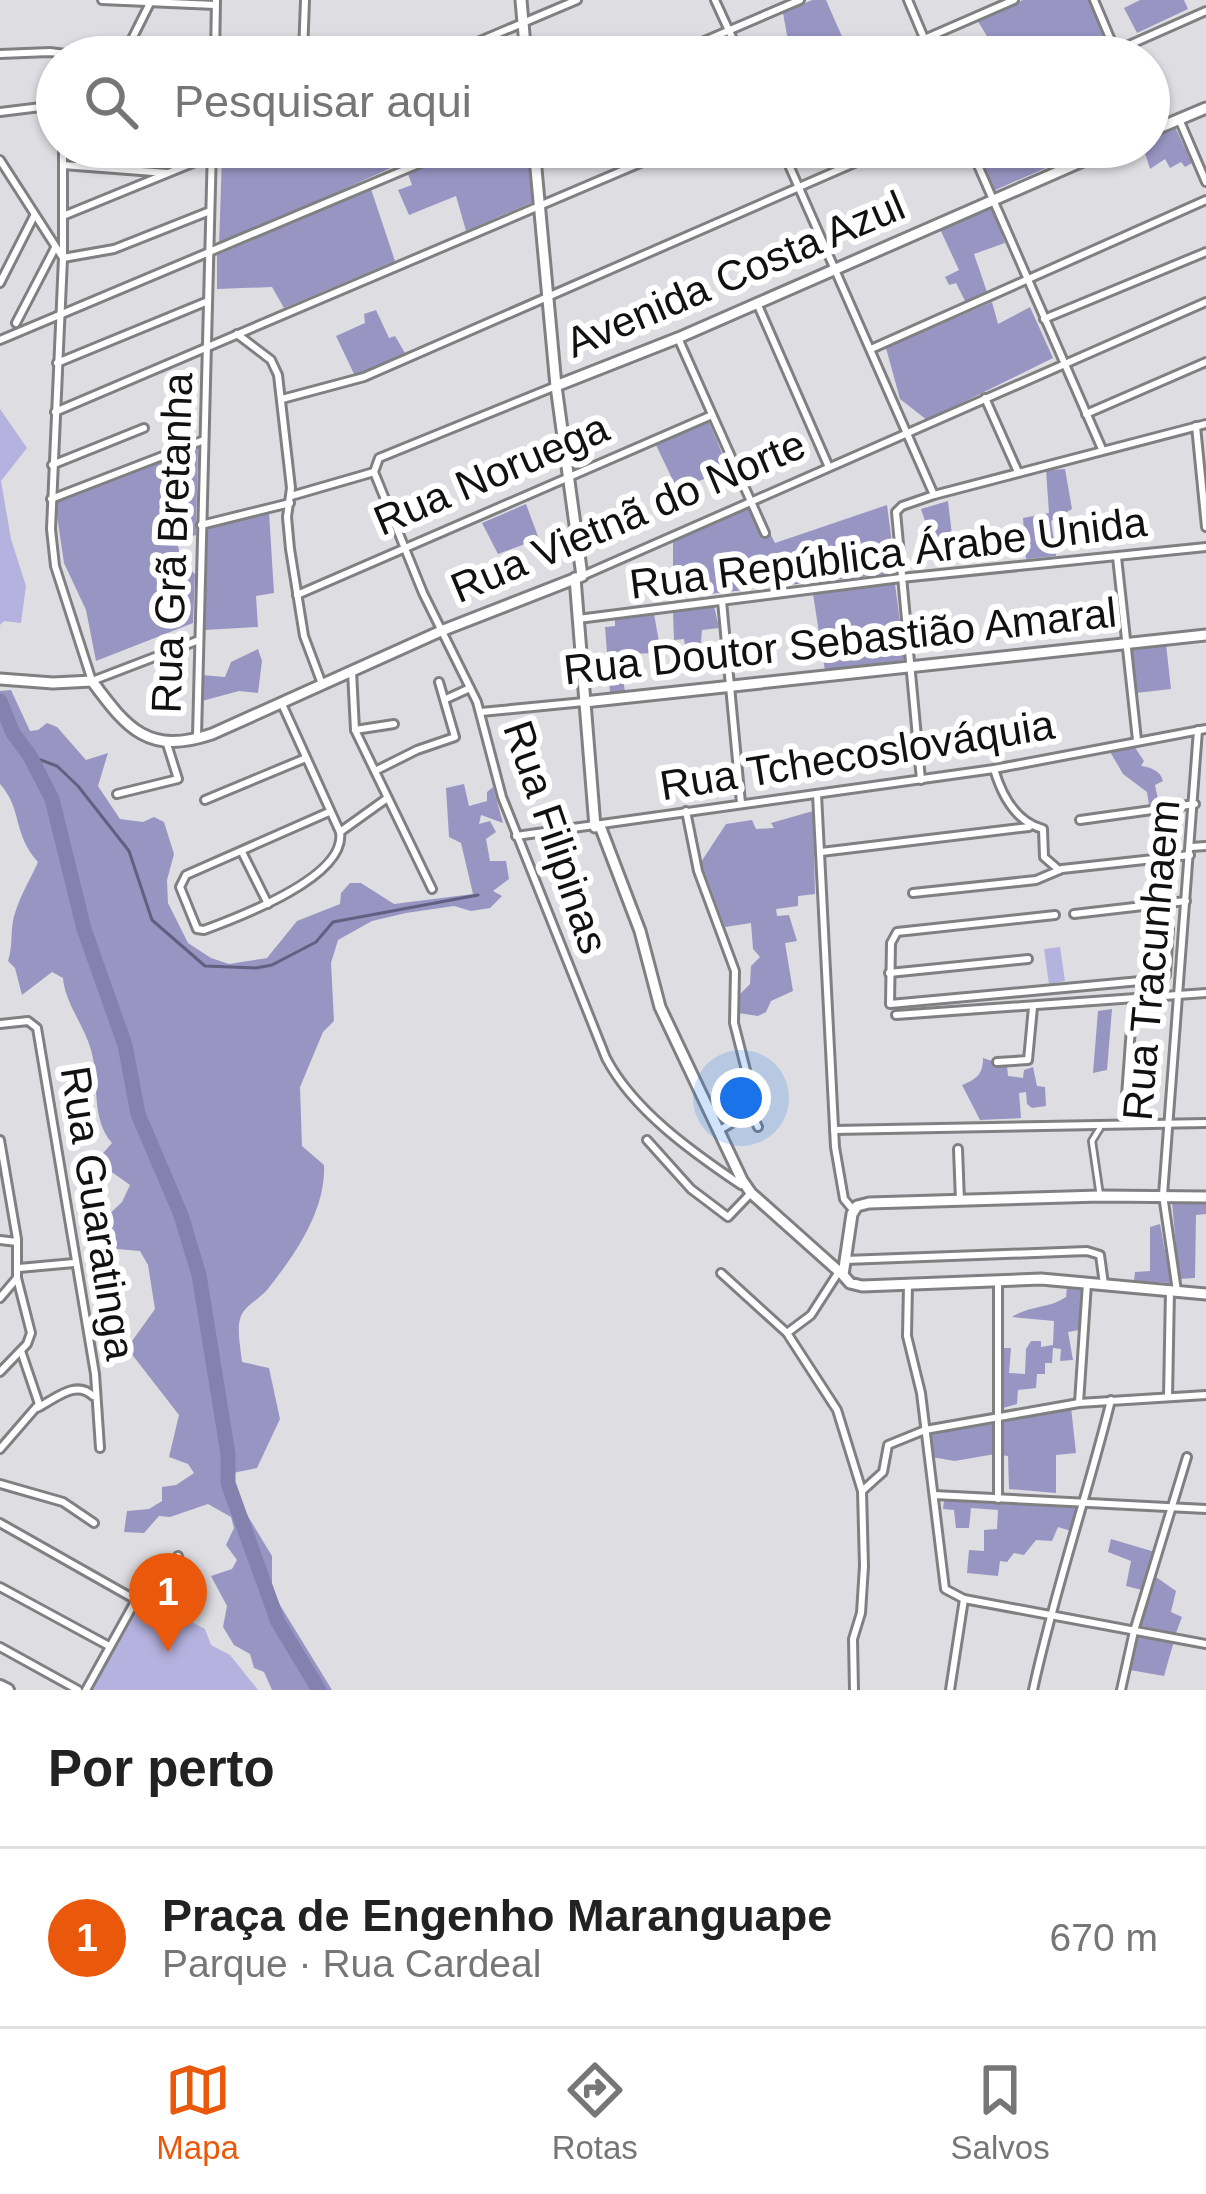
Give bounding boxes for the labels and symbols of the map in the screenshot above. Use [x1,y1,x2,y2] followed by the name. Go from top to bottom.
[559,181,911,367] street label: Avenida Costa Azul
[143,371,201,714] street label: Rua Grã Bretanha
[367,403,616,544] street label: Rua Noruega
[444,420,812,612] street label: Rua Vietnã do Norte
[627,498,1150,608] street label: Rua República Árabe Unida
[561,589,1119,693] street label: Rua Doutor Sebastião Amaral
[657,701,1058,809] street label: Rua Tchecoslováquia
[494,715,618,959] street label: Rua Filipinas
[1114,797,1188,1123] street label: Rua Tracunhaem
[52,1063,145,1364] street label: Rua Guaratinga
[711,1068,771,1128] your location
[129,1553,207,1652] pin: 1

